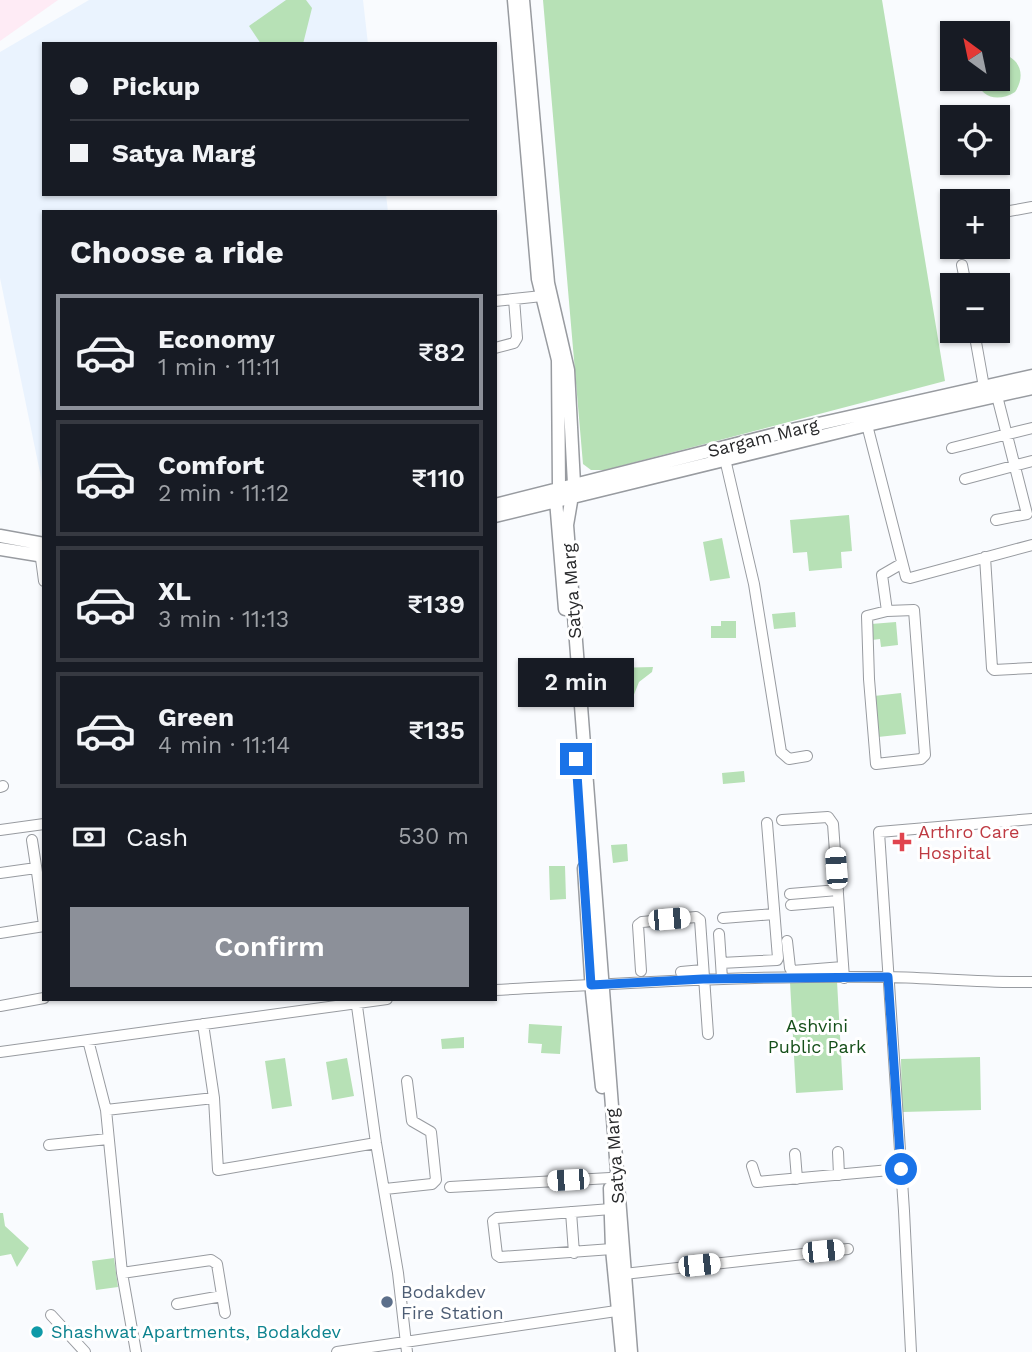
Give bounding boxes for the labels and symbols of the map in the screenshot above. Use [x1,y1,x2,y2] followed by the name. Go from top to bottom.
[940,21,1010,91] north arrow
[705,414,821,461] street label: Sargam Marg
[558,542,585,639] street label: Satya Marg
[518,658,634,706] callout: 2 min
[560,743,592,775] route end
[918,821,1019,863] place label: Arthro Care Hospital
[892,832,912,852] marker: Arthro Care Hospital
[825,846,848,890] car
[648,907,691,931] car
[768,1015,866,1057] park label: Ashvini Public Park
[601,1107,628,1204] street label: Satya Marg
[885,1153,917,1185] route start
[547,1168,590,1192] car
[802,1238,845,1264] car
[678,1252,721,1278] car
[401,1281,504,1323] place label: Bodakdev Fire Station
[379,1294,395,1310] marker: Bodakdev Fire Station
[51,1321,342,1342] place label: Shashwat Apartments, Bodakdev
[29,1324,45,1340] marker: Shashwat Apartments, Bodakdev

